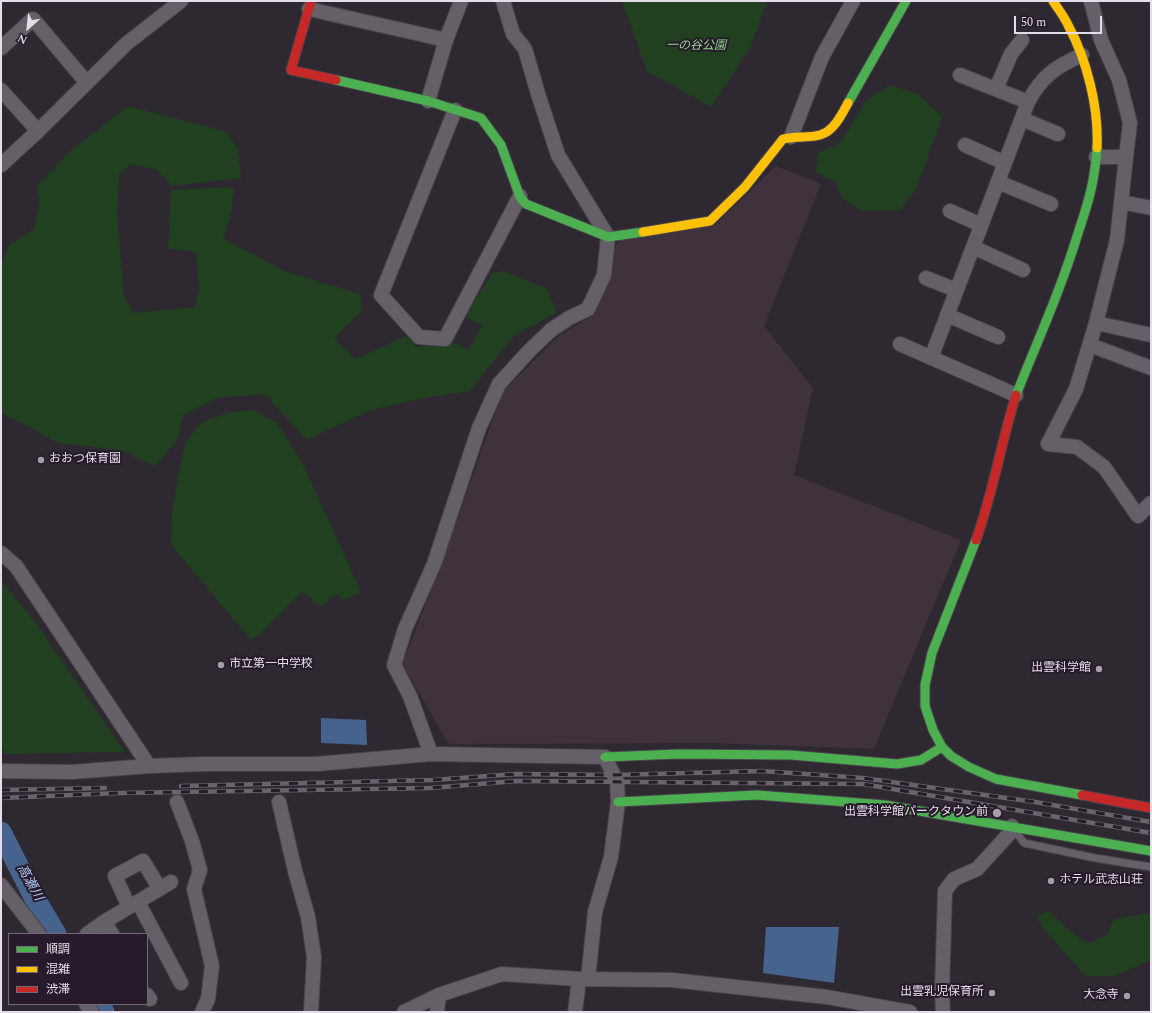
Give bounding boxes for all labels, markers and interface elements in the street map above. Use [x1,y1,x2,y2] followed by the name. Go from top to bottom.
[8,8,48,48] north arrow
[1016,8,1104,34] scale bar
[1021,13,1046,32] text: 50 m
[14,30,30,49] text: N
[666,40,726,54] park label: 一の谷公園
[49,453,121,467] place label: おおつ保育園
[36,455,46,465] marker: おおつ保育園
[229,658,313,672] place label: 市立第一中学校
[216,660,226,670] marker: 市立第一中学校
[1031,662,1091,676] place label: 出雲科学館
[1094,664,1104,674] marker: 出雲科学館
[844,806,988,820] place label: 出雲科学館パークタウン前
[991,807,1003,819] marker: 出雲科学館パークタウン前
[13,862,45,904] water label: 高瀬川
[1059,874,1143,888] place label: ホテル武志山荘
[1046,876,1056,886] marker: ホテル武志山荘
[8,933,148,1005] legend
[46,940,70,959] text: 順調
[46,960,70,979] text: 混雑
[46,980,70,999] text: 渋滞
[900,986,984,1000] place label: 出雲乳児保育所
[987,988,997,998] marker: 出雲乳児保育所
[1083,989,1119,1003] place label: 大念寺
[1122,991,1132,1001] marker: 大念寺

